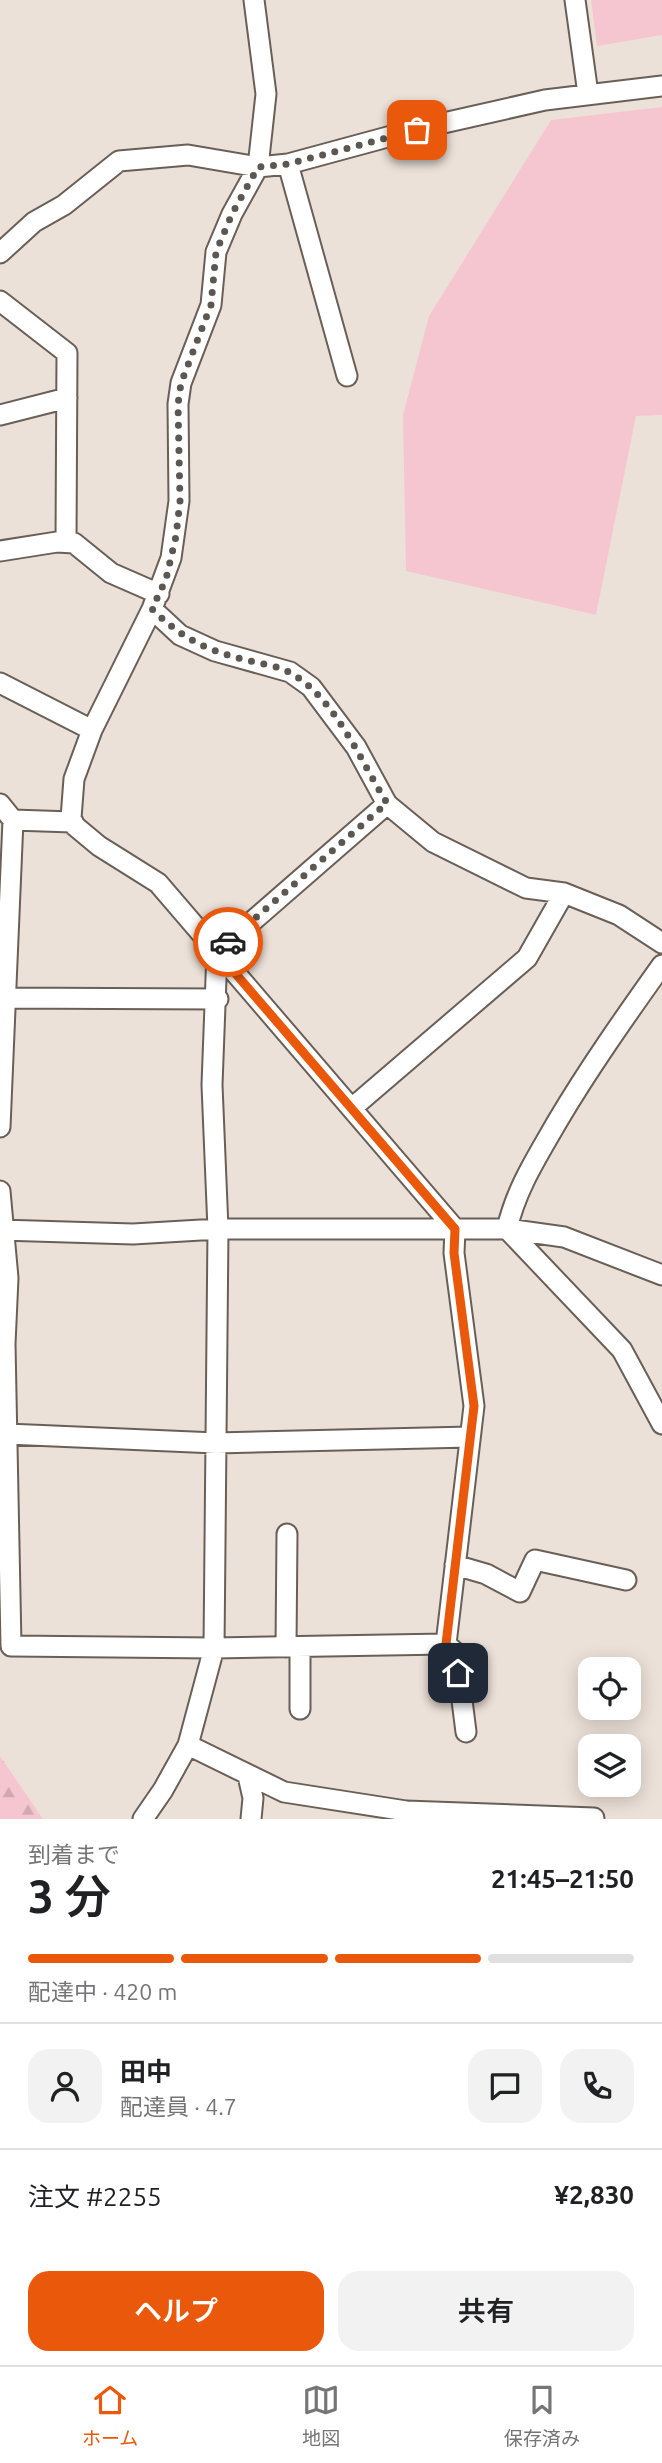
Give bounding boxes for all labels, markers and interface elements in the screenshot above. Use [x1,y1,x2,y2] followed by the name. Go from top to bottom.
[387,100,447,160] pin
[398,111,436,149] icon: bag
[193,907,263,977] courier
[209,923,247,961] icon: car
[428,1643,488,1703] pin
[439,1654,477,1692] icon: home
[578,1657,641,1797] map controls
[578,1657,641,1720] button: locate
[578,1734,641,1797] button: layers
[28,1842,120,1867] text: 到着まで
[491,1864,634,1893] text: 21:45–21:50
[28,1870,111,1922] text: 3 分
[28,1979,177,2004] text: 配達中 · 420 m
[28,2049,102,2123] button: person
[468,2049,542,2123] button: chat
[560,2049,634,2123] button: phone
[120,2057,172,2086] text: 田中
[120,2094,237,2119] text: 配達員 · 4.7
[554,2180,634,2209] text: ¥2,830
[28,2182,162,2211] text: 注文 #2255
[28,2271,324,2351] button: ヘルプ
[338,2271,634,2351] button: 共有
[82,2381,138,2450] tab: ホーム
[302,2381,340,2450] tab: 地図
[504,2381,580,2450] tab: 保存済み

